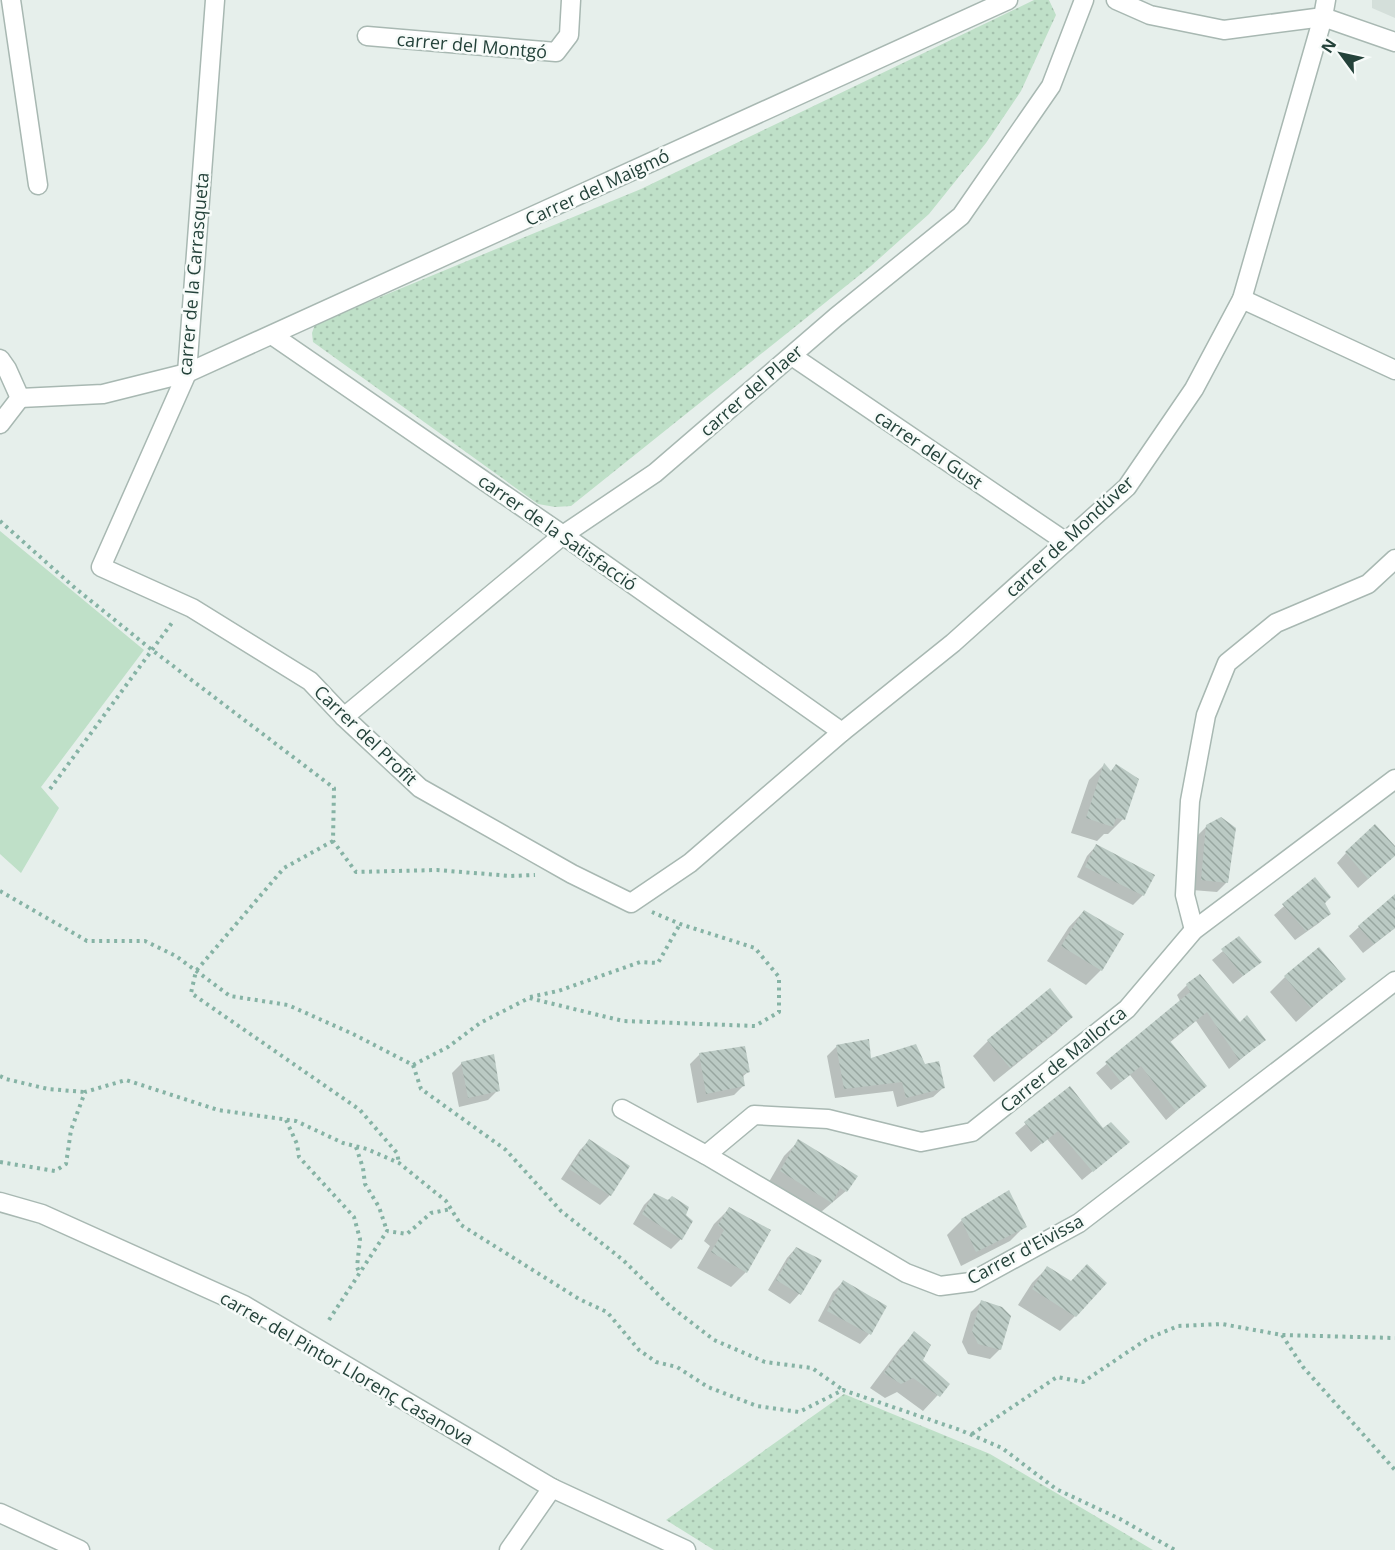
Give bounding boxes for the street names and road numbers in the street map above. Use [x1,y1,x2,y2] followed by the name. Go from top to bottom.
[396,26,548,64] street label: carrer del Montgó
[521,143,673,231] street label: Carrer del Maigmó
[172,171,214,377] street label: carrer de la Carrasqueta
[695,338,808,441] street label: carrer del Plaer
[871,404,987,494] street label: carrer del Gust
[474,468,642,596] street label: carrer de la Satisfacció
[999,470,1139,602] street label: carrer de Mondúver
[309,680,423,790] street label: Carrer del Profit
[995,1001,1131,1117] street label: Carrer de Mallorca
[963,1208,1087,1290] street label: Carrer d'Eivissa
[216,1285,478,1451] street label: carrer del Pintor Llorenç Casanova

